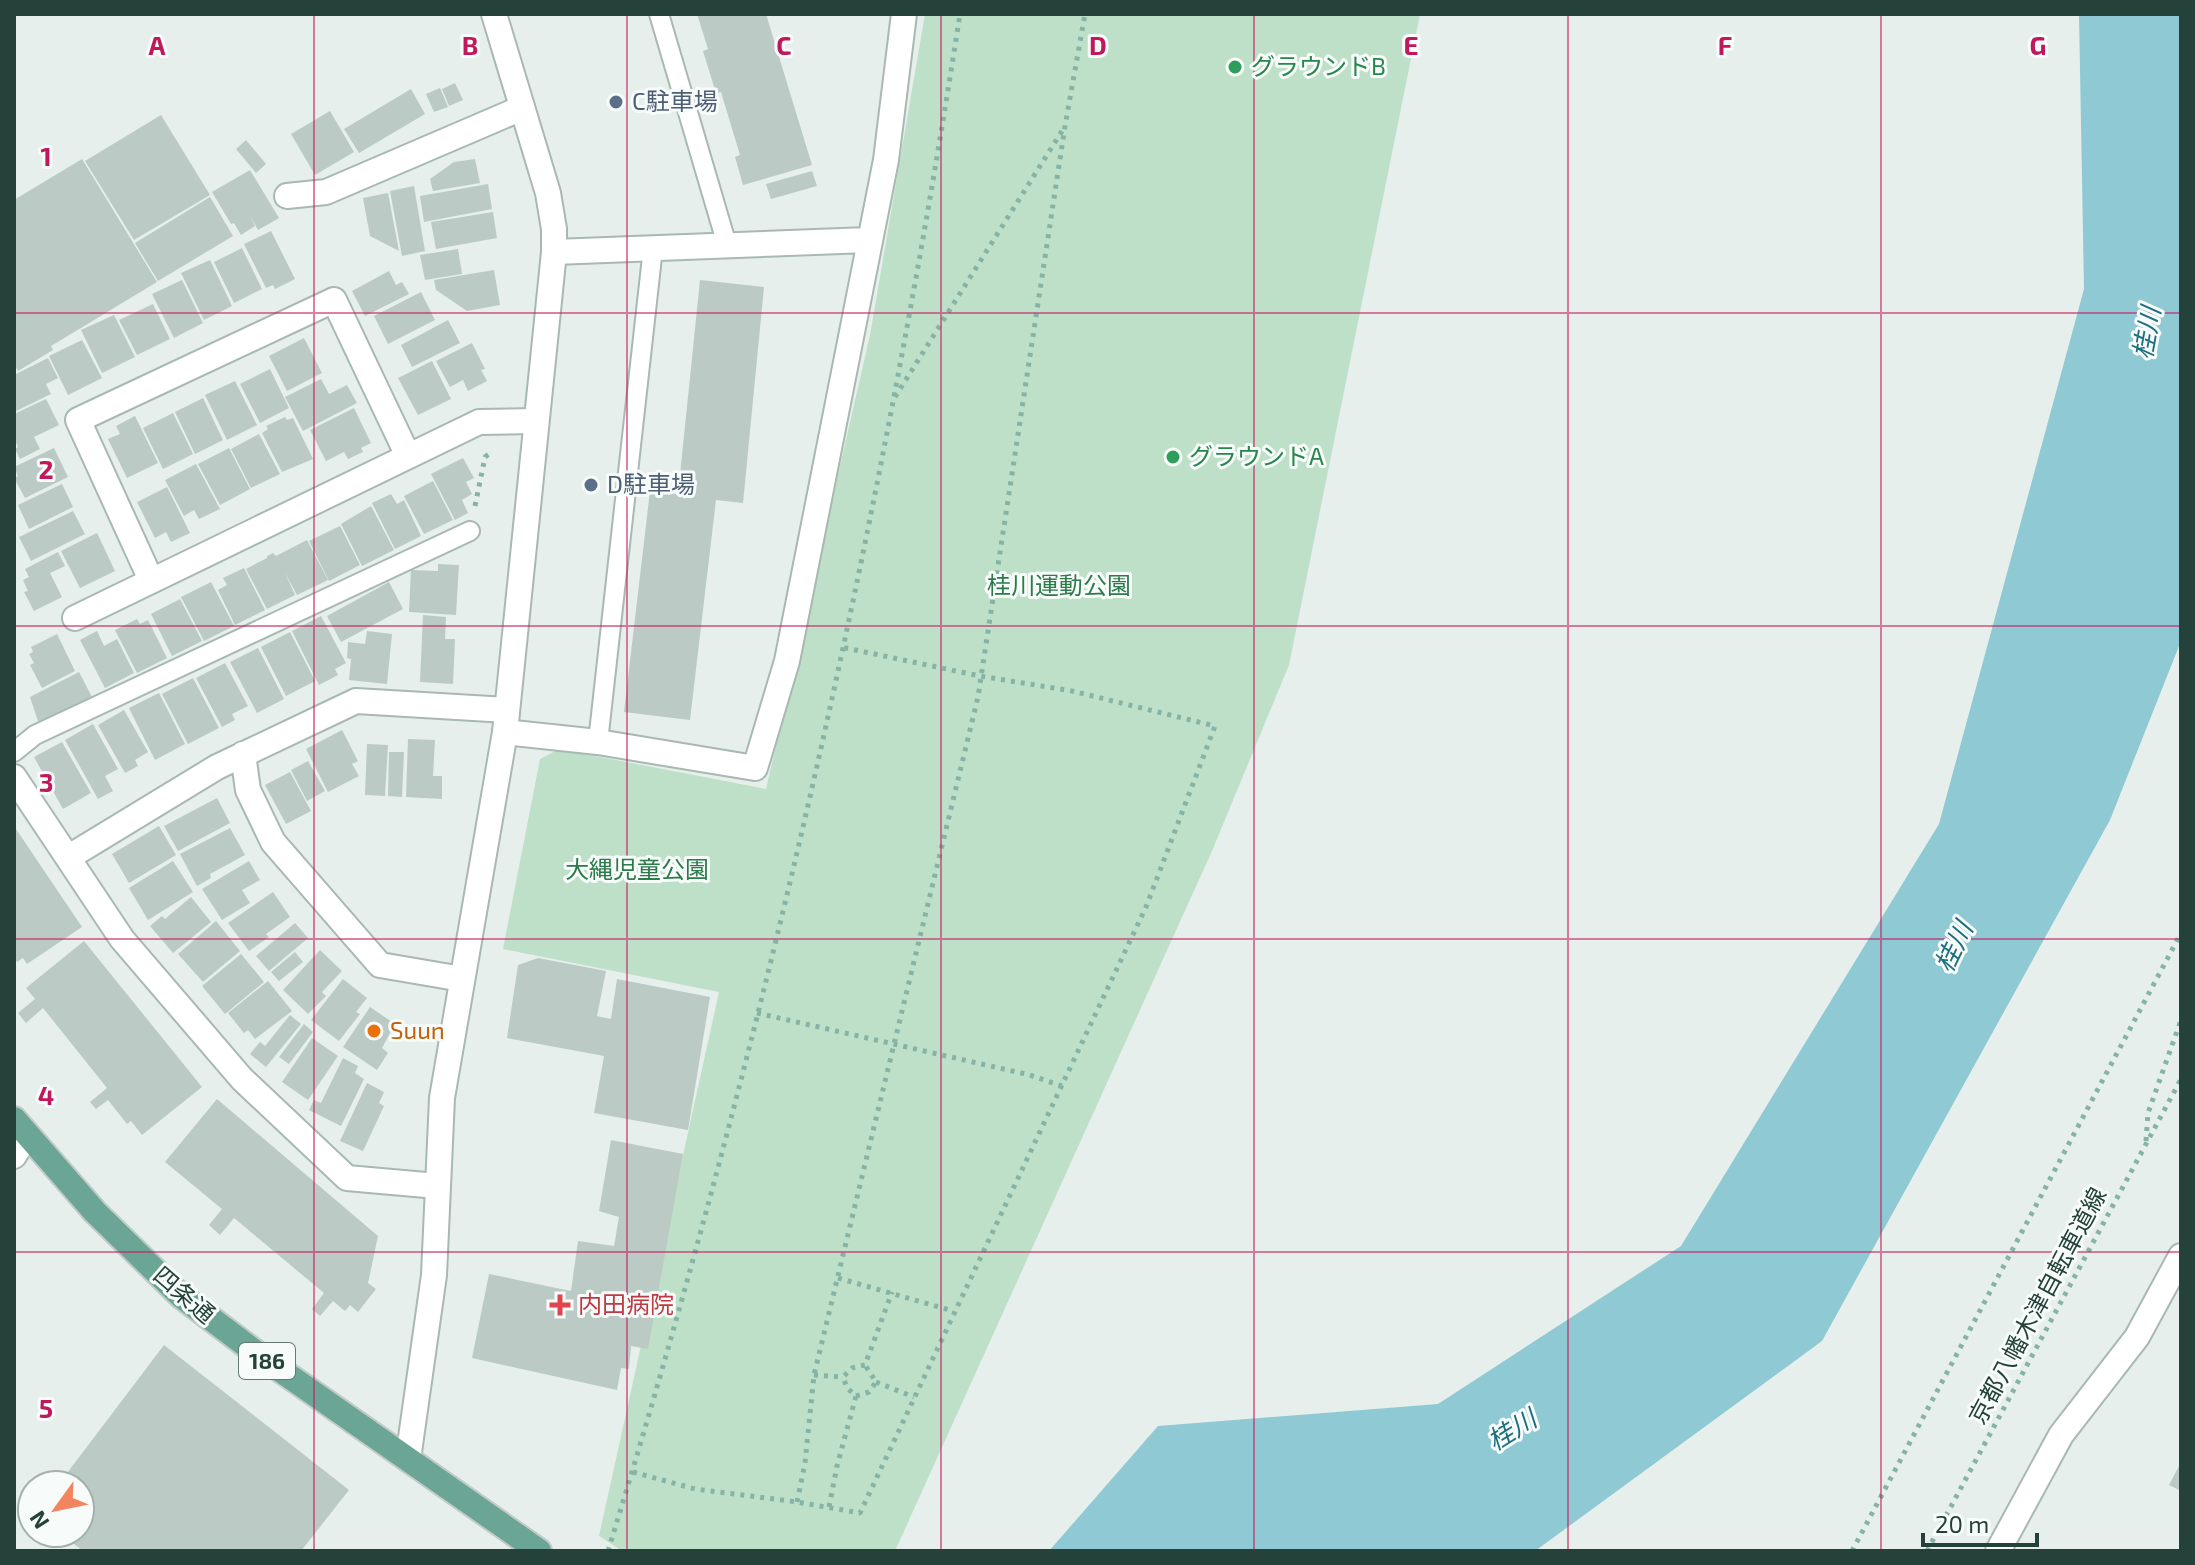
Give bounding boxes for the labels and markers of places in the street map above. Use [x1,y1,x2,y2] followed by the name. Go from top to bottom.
[1251,51,1386,80] place label: グラウンドB
[1226,58,1244,76] marker: グラウンドB
[632,86,718,115] place label: C駐車場
[607,93,625,111] marker: C駐車場
[1189,441,1324,470] place label: グラウンドA
[1164,448,1182,466] marker: グラウンドA
[607,469,695,498] place label: D駐車場
[582,476,600,494] marker: D駐車場
[390,1015,445,1044] place label: Suun
[365,1022,383,1040] marker: Suun
[578,1289,674,1318] place label: 内田病院
[549,1294,571,1316] marker: 内田病院

